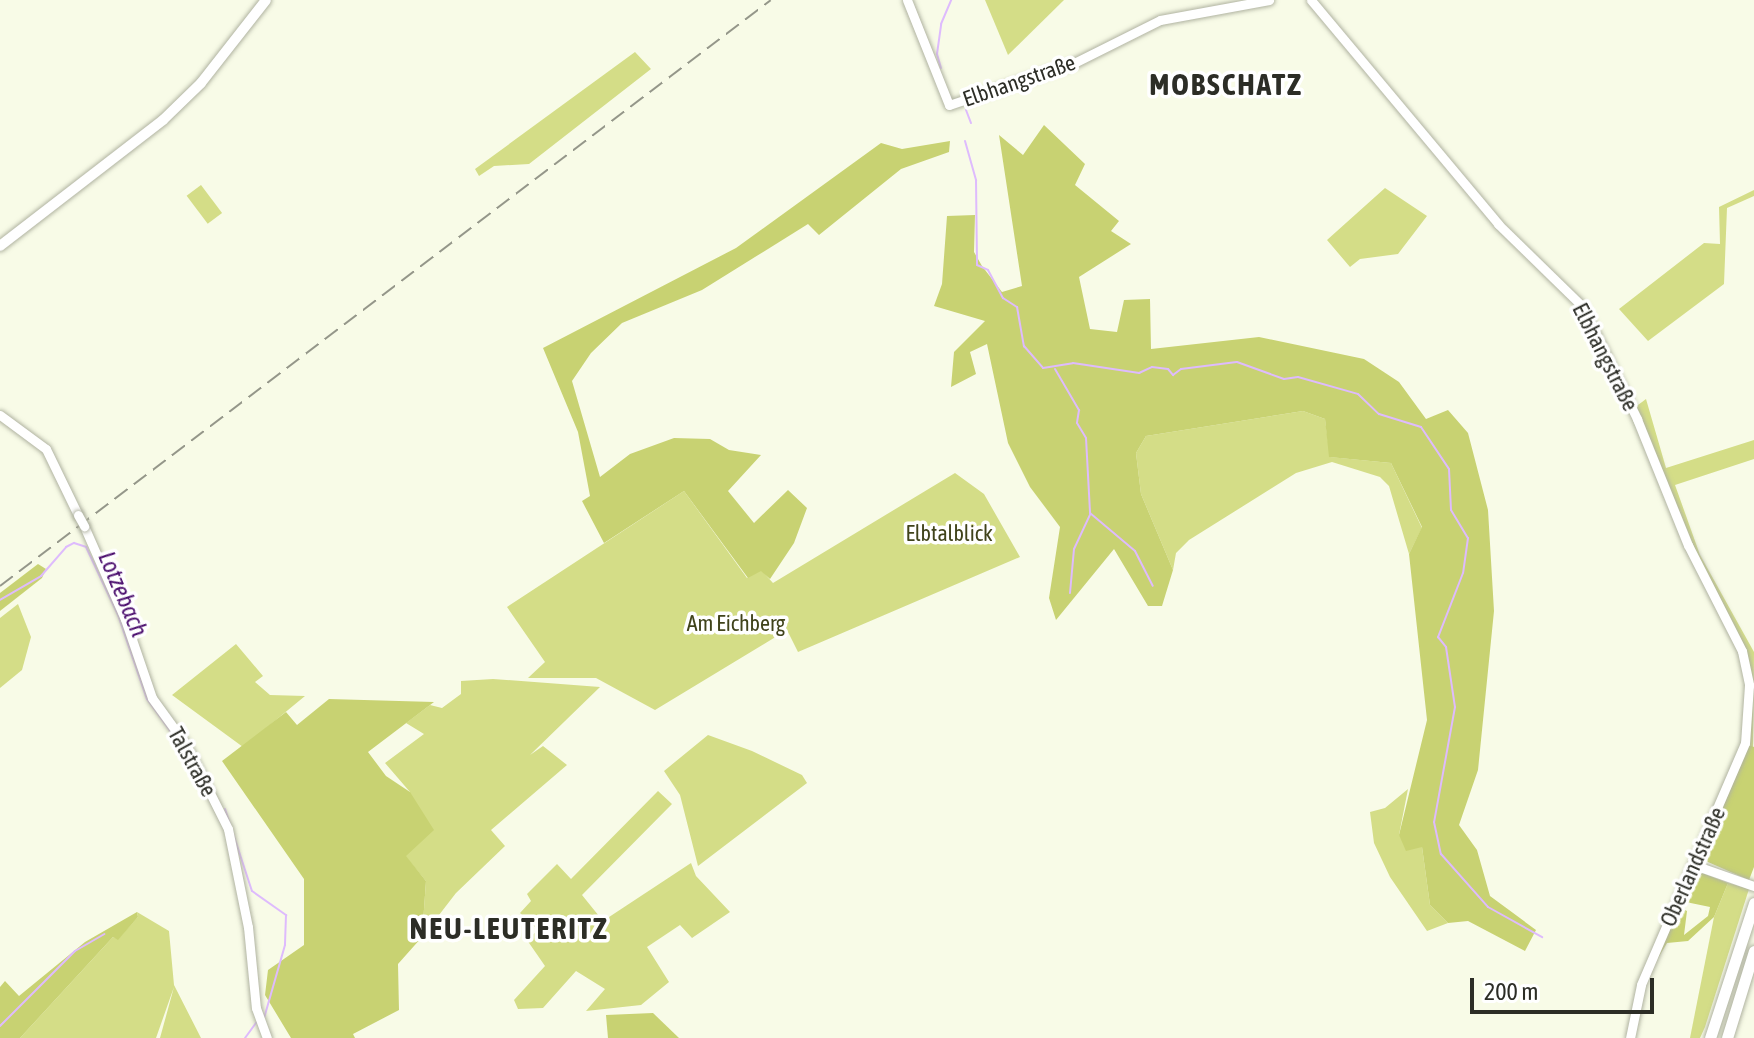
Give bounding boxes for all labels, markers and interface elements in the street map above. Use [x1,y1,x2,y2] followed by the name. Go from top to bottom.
[959,49,1079,113] street label: Elbhangstraße
[1149,66,1303,102] district label: MOBSCHATZ
[1567,299,1643,415] street label: Elbhangstraße
[905,521,993,547] park label: Elbtalblick
[92,547,154,641] water label: Lotzebach
[687,611,785,637] park label: Am Eichberg
[162,723,222,801] street label: Talstraße
[1655,803,1731,931] street label: Oberlandstraße
[409,910,609,946] district label: NEU-LEUTERITZ
[1474,962,1658,1012] scale bar
[1484,978,1538,1005] text: 200 m

